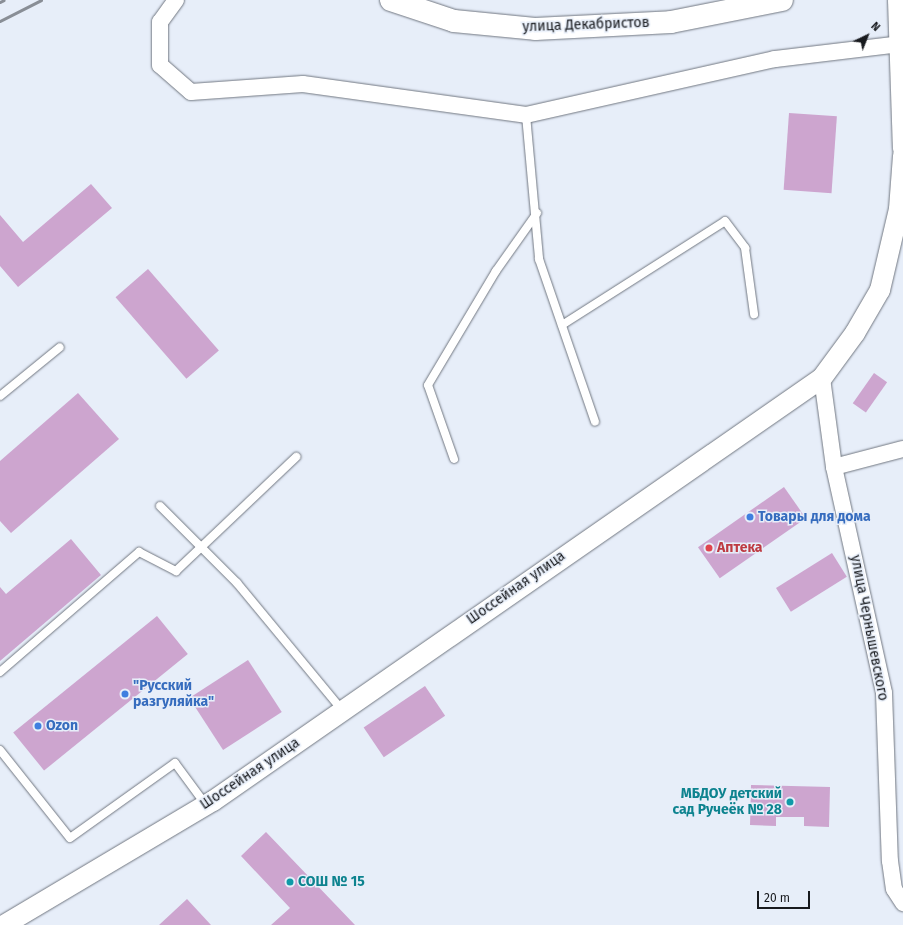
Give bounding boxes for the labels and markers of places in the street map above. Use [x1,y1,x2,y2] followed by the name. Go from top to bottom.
[758,509,871,525] place label: Товары для дома
[745,512,755,522] marker: Товары для дома
[717,540,763,556] place label: Аптека
[704,543,714,553] marker: Аптека
[133,678,214,710] place label: "Русский разгуляйка"
[120,689,130,699] marker: "Русский разгуляйка"
[46,718,78,734] place label: Ozon
[33,721,43,731] marker: Ozon
[672,786,782,818] place label: МБДОУ детский сад Ручеёк № 28
[785,797,795,807] marker: МБДОУ детский сад Ручеёк № 28
[298,874,365,890] place label: СОШ № 15
[285,877,295,887] marker: СОШ № 15

